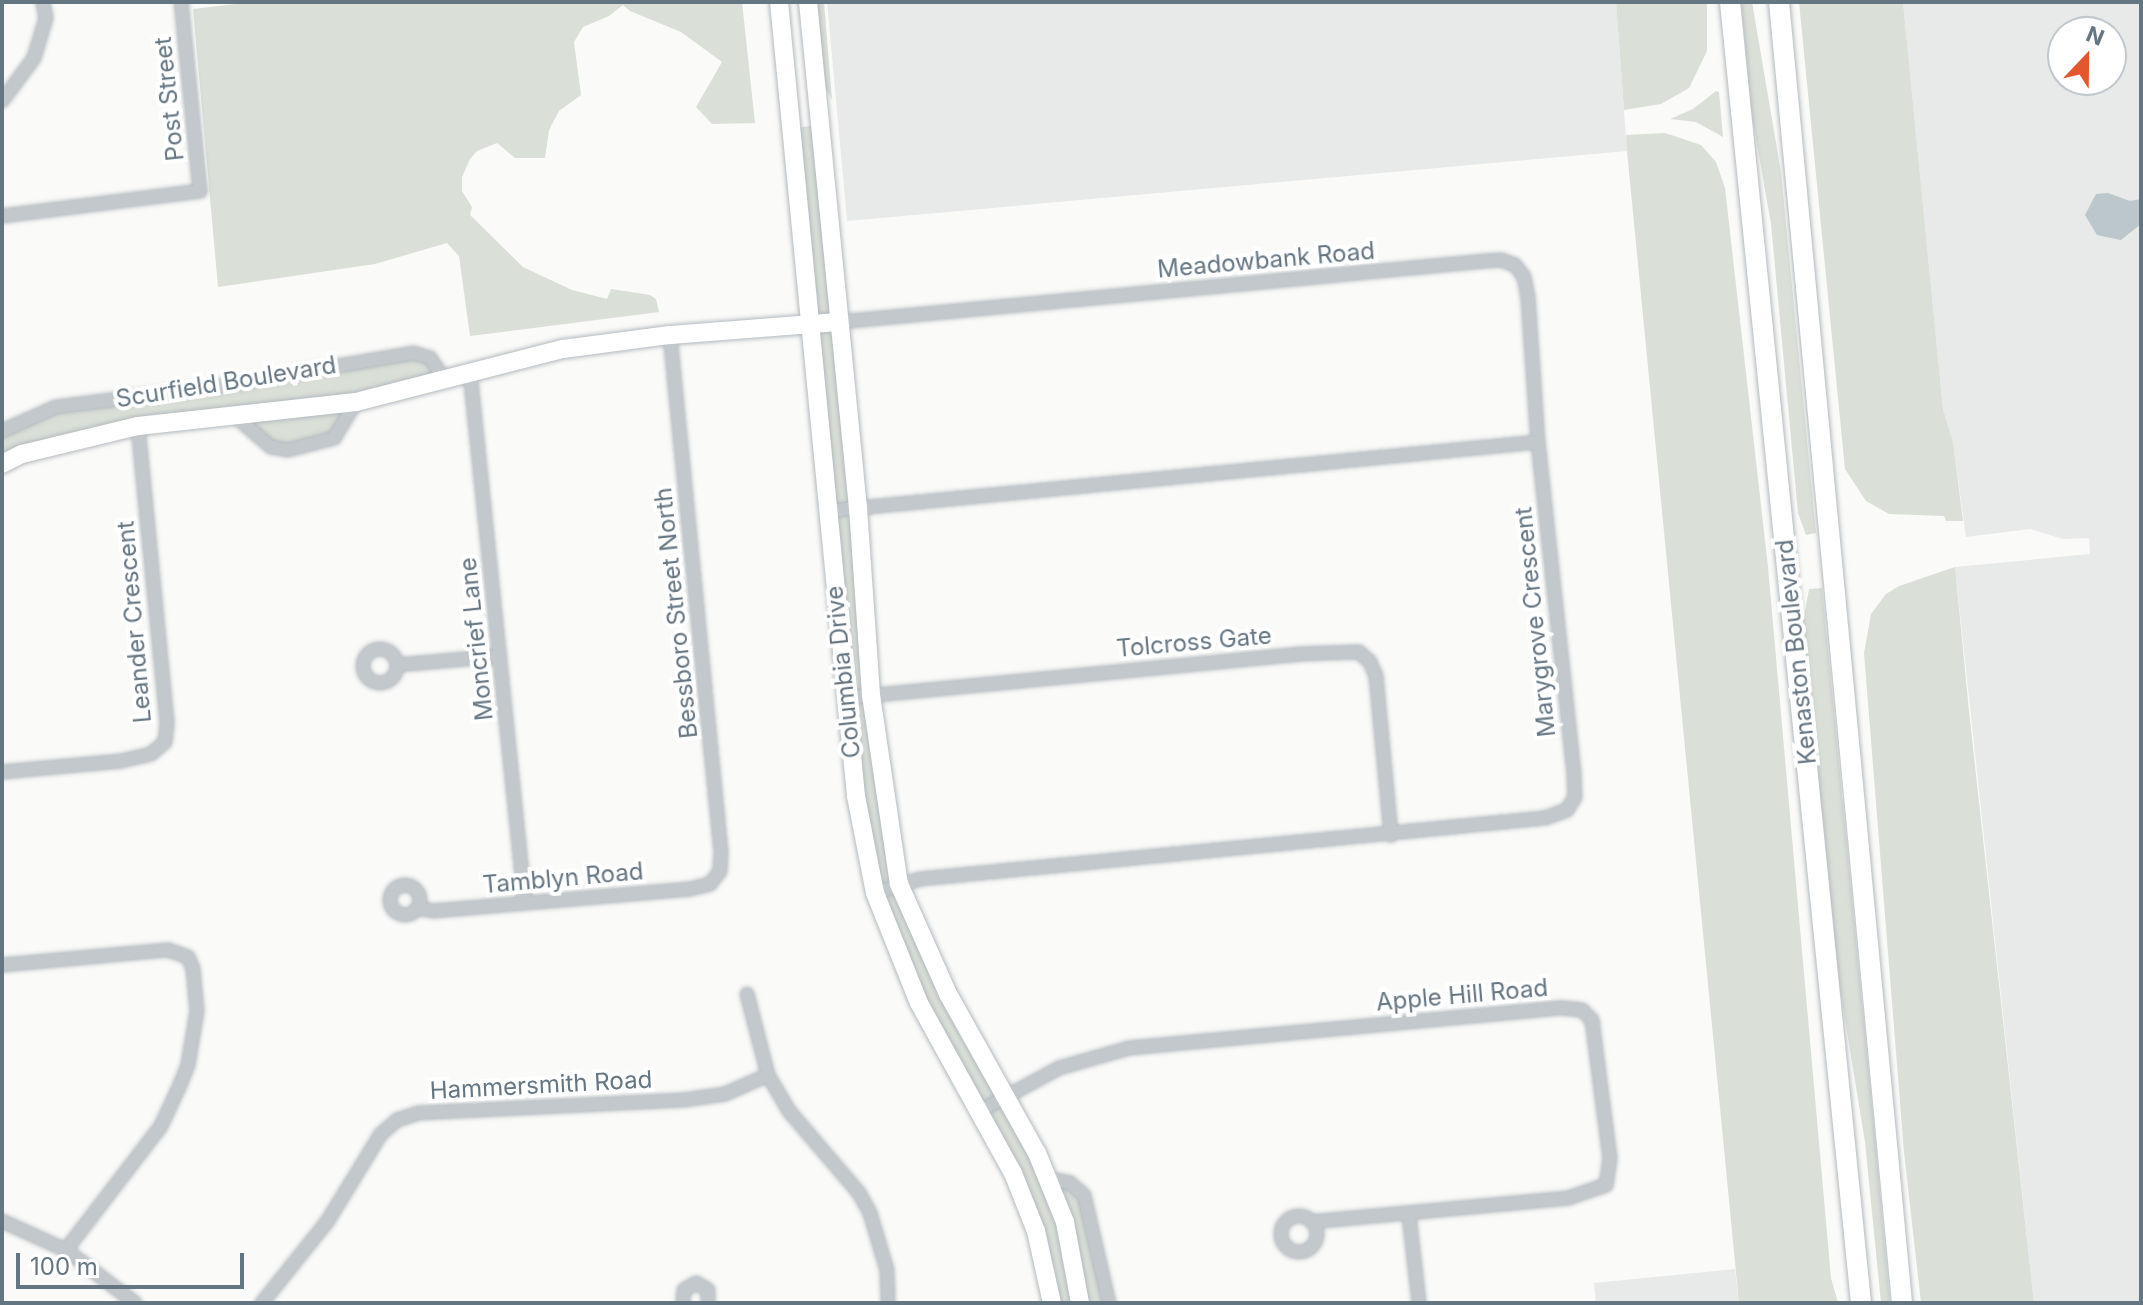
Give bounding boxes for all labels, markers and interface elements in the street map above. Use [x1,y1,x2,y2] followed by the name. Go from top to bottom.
[2047,16,2127,96] north arrow
[2083,20,2108,51] text: N
[148,36,190,162] street label: Post Street
[1156,236,1376,284] street label: Meadowbank Road
[114,350,338,414] street label: Scurfield Boulevard
[648,486,704,740] street label: Bessboro Street North
[1509,506,1561,738] street label: Marygrove Crescent
[111,520,157,724] street label: Leander Crescent
[1770,538,1822,766] street label: Kenaston Boulevard
[453,556,499,722] street label: Moncrief Lane
[820,584,866,760] street label: Columbia Drive
[1115,621,1273,663] street label: Tolcross Gate
[481,857,645,899] street label: Tamblyn Road
[1375,973,1549,1017] street label: Apple Hill Road
[429,1065,653,1105] street label: Hammersmith Road
[20,1237,248,1287] scale bar
[30,1252,98,1281] text: 100 m

